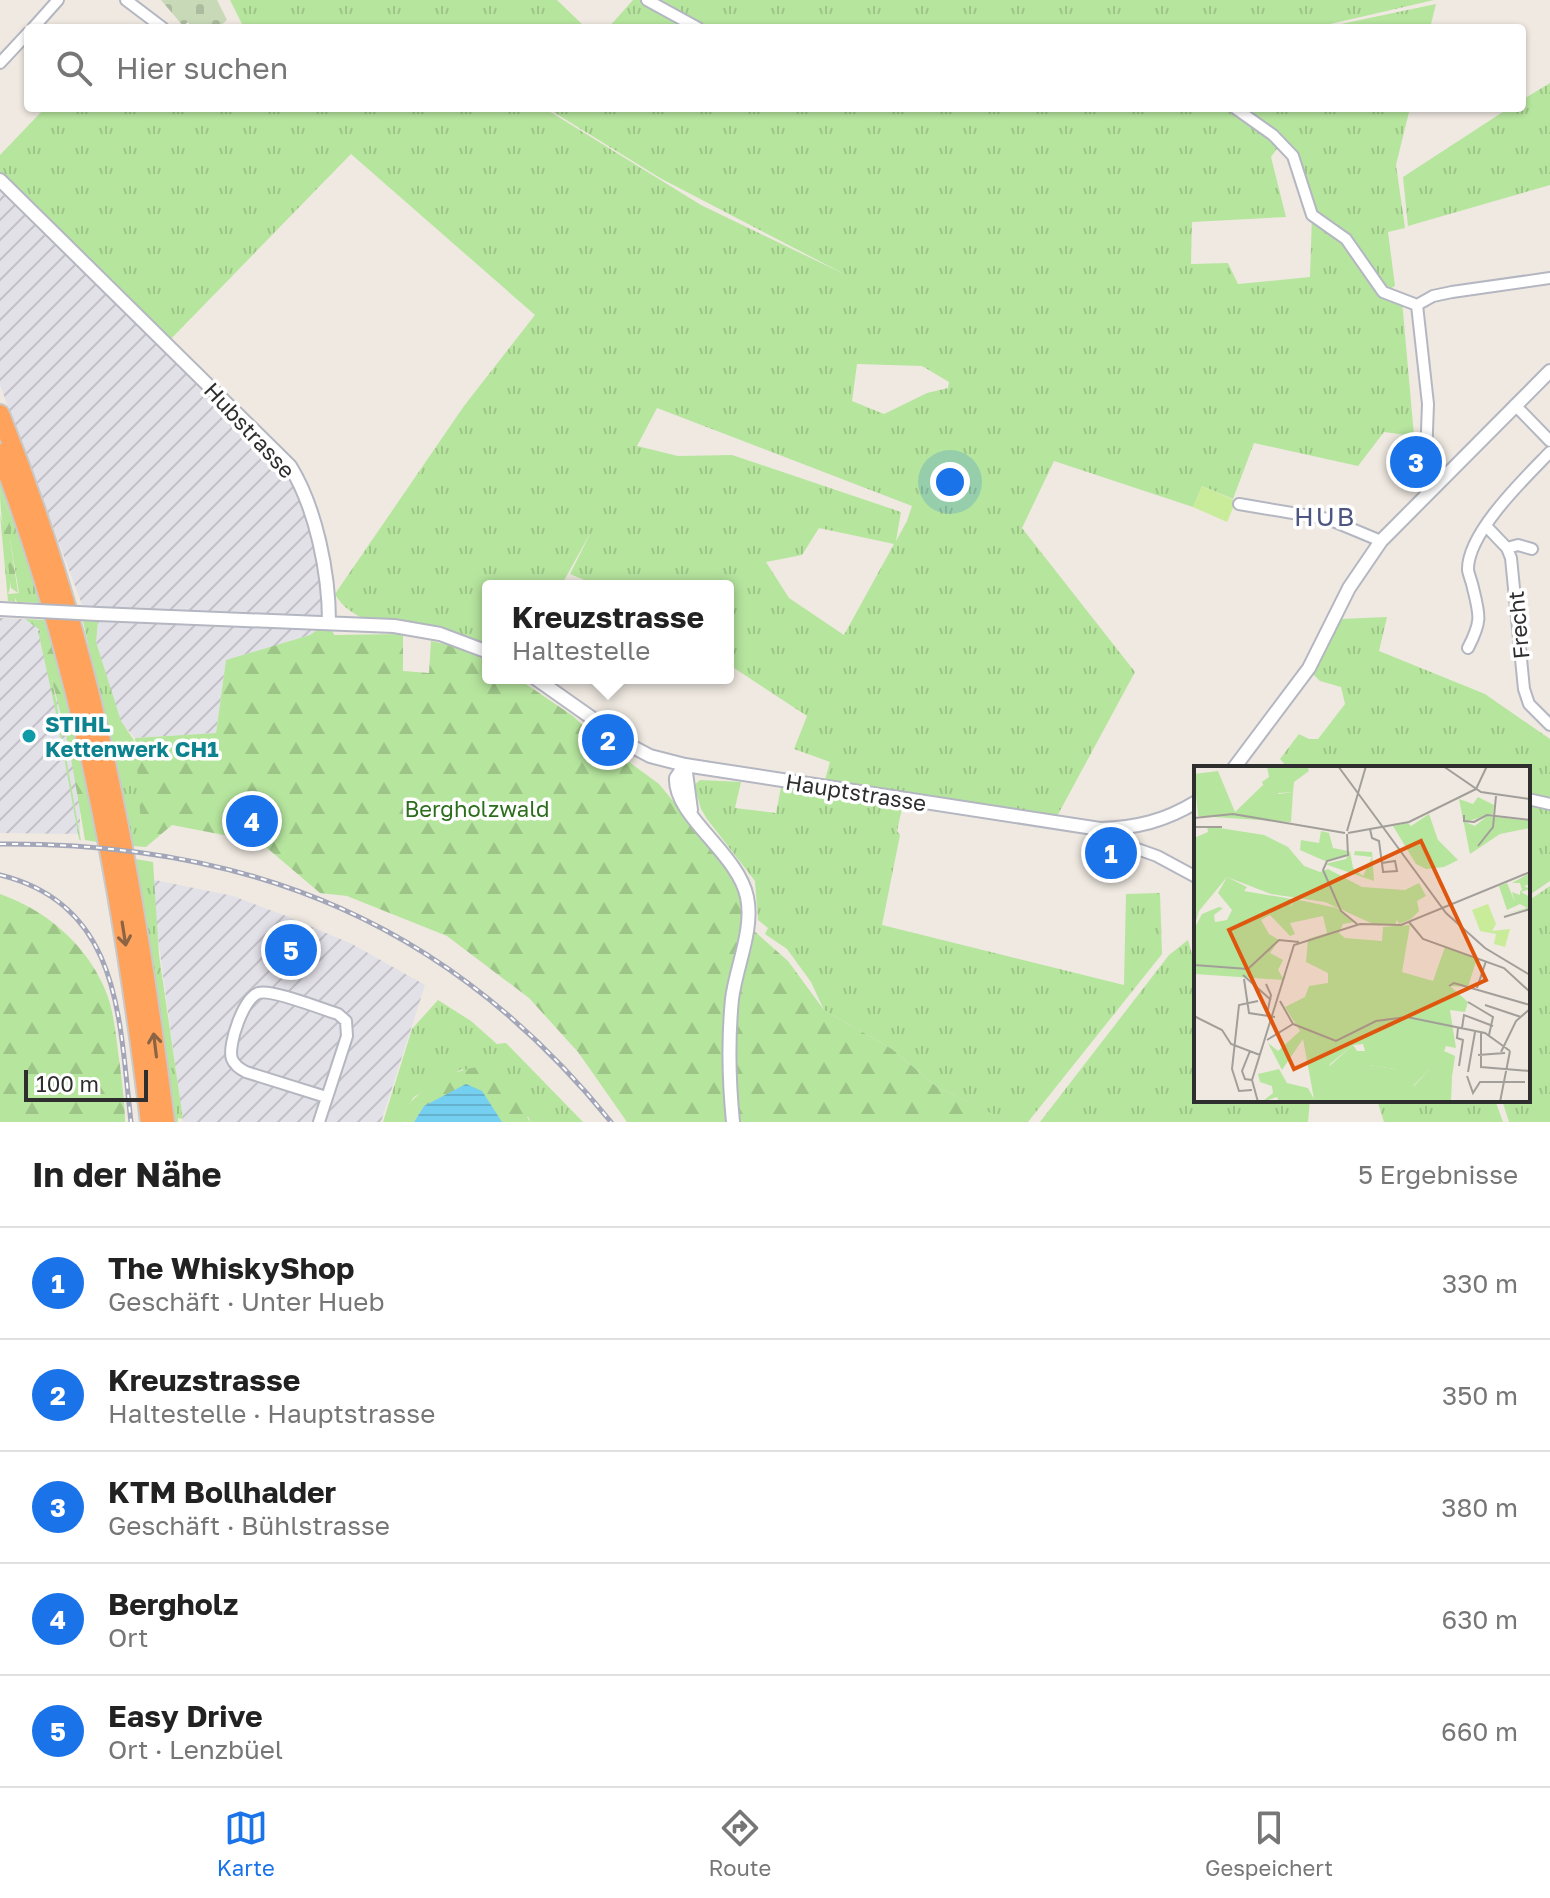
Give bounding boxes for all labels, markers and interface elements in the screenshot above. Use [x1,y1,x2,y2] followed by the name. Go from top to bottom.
[24,24,1526,112] search box
[52,46,96,90] icon: search
[116,50,288,86] text: Hier suchen
[199,377,301,483] street label: Hubstrasse
[1390,432,1442,492] pin: 3
[930,462,970,502] your location
[1294,501,1356,532] district label: HUB
[482,580,734,684] popup
[1502,590,1534,660] street label: Frecht
[512,599,704,635] text: Kreuzstrasse
[512,635,650,666] text: Haltestelle
[45,710,219,762] place label: STIHL Kettenwerk CH1
[582,710,634,770] pin: 2
[20,727,38,745] marker: STIHL Kettenwerk CH1
[1194,766,1530,1102] inset map
[784,768,928,816] street label: Hauptstrasse
[226,791,278,851] pin: 4
[405,795,549,822] park label: Bergholzwald
[1085,823,1137,883] pin: 1
[265,920,317,980] pin: 5
[117,921,132,946] one-way arrow
[147,1032,162,1058] one-way arrow
[24,1066,148,1102] scale bar
[36,1070,99,1097] text: 100 m
[32,1154,222,1194] text: In der Nähe
[1358,1159,1518,1190] text: 5 Ergebnisse
[108,1250,354,1286] text: The WhiskyShop
[51,1268,65,1299] text: 1
[1442,1268,1518,1299] text: 330 m
[108,1286,384,1317] text: Geschäft · Unter Hueb
[108,1362,300,1398] text: Kreuzstrasse
[50,1380,66,1411] text: 2
[1442,1380,1518,1411] text: 350 m
[108,1398,435,1429] text: Haltestelle · Hauptstrasse
[108,1474,336,1510] text: KTM Bollhalder
[50,1492,66,1523] text: 3
[1441,1492,1518,1523] text: 380 m
[108,1510,390,1541] text: Geschäft · Bühlstrasse
[108,1586,238,1622] text: Bergholz
[50,1604,66,1635] text: 4
[1441,1604,1518,1635] text: 630 m
[108,1622,148,1653] text: Ort
[108,1698,263,1734] text: Easy Drive
[50,1716,66,1747] text: 5
[1441,1716,1518,1747] text: 660 m
[108,1734,283,1765] text: Ort · Lenzbüel
[217,1806,275,1881] tab: Karte
[708,1806,771,1881] tab: Route
[1205,1806,1333,1881] tab: Gespeichert

